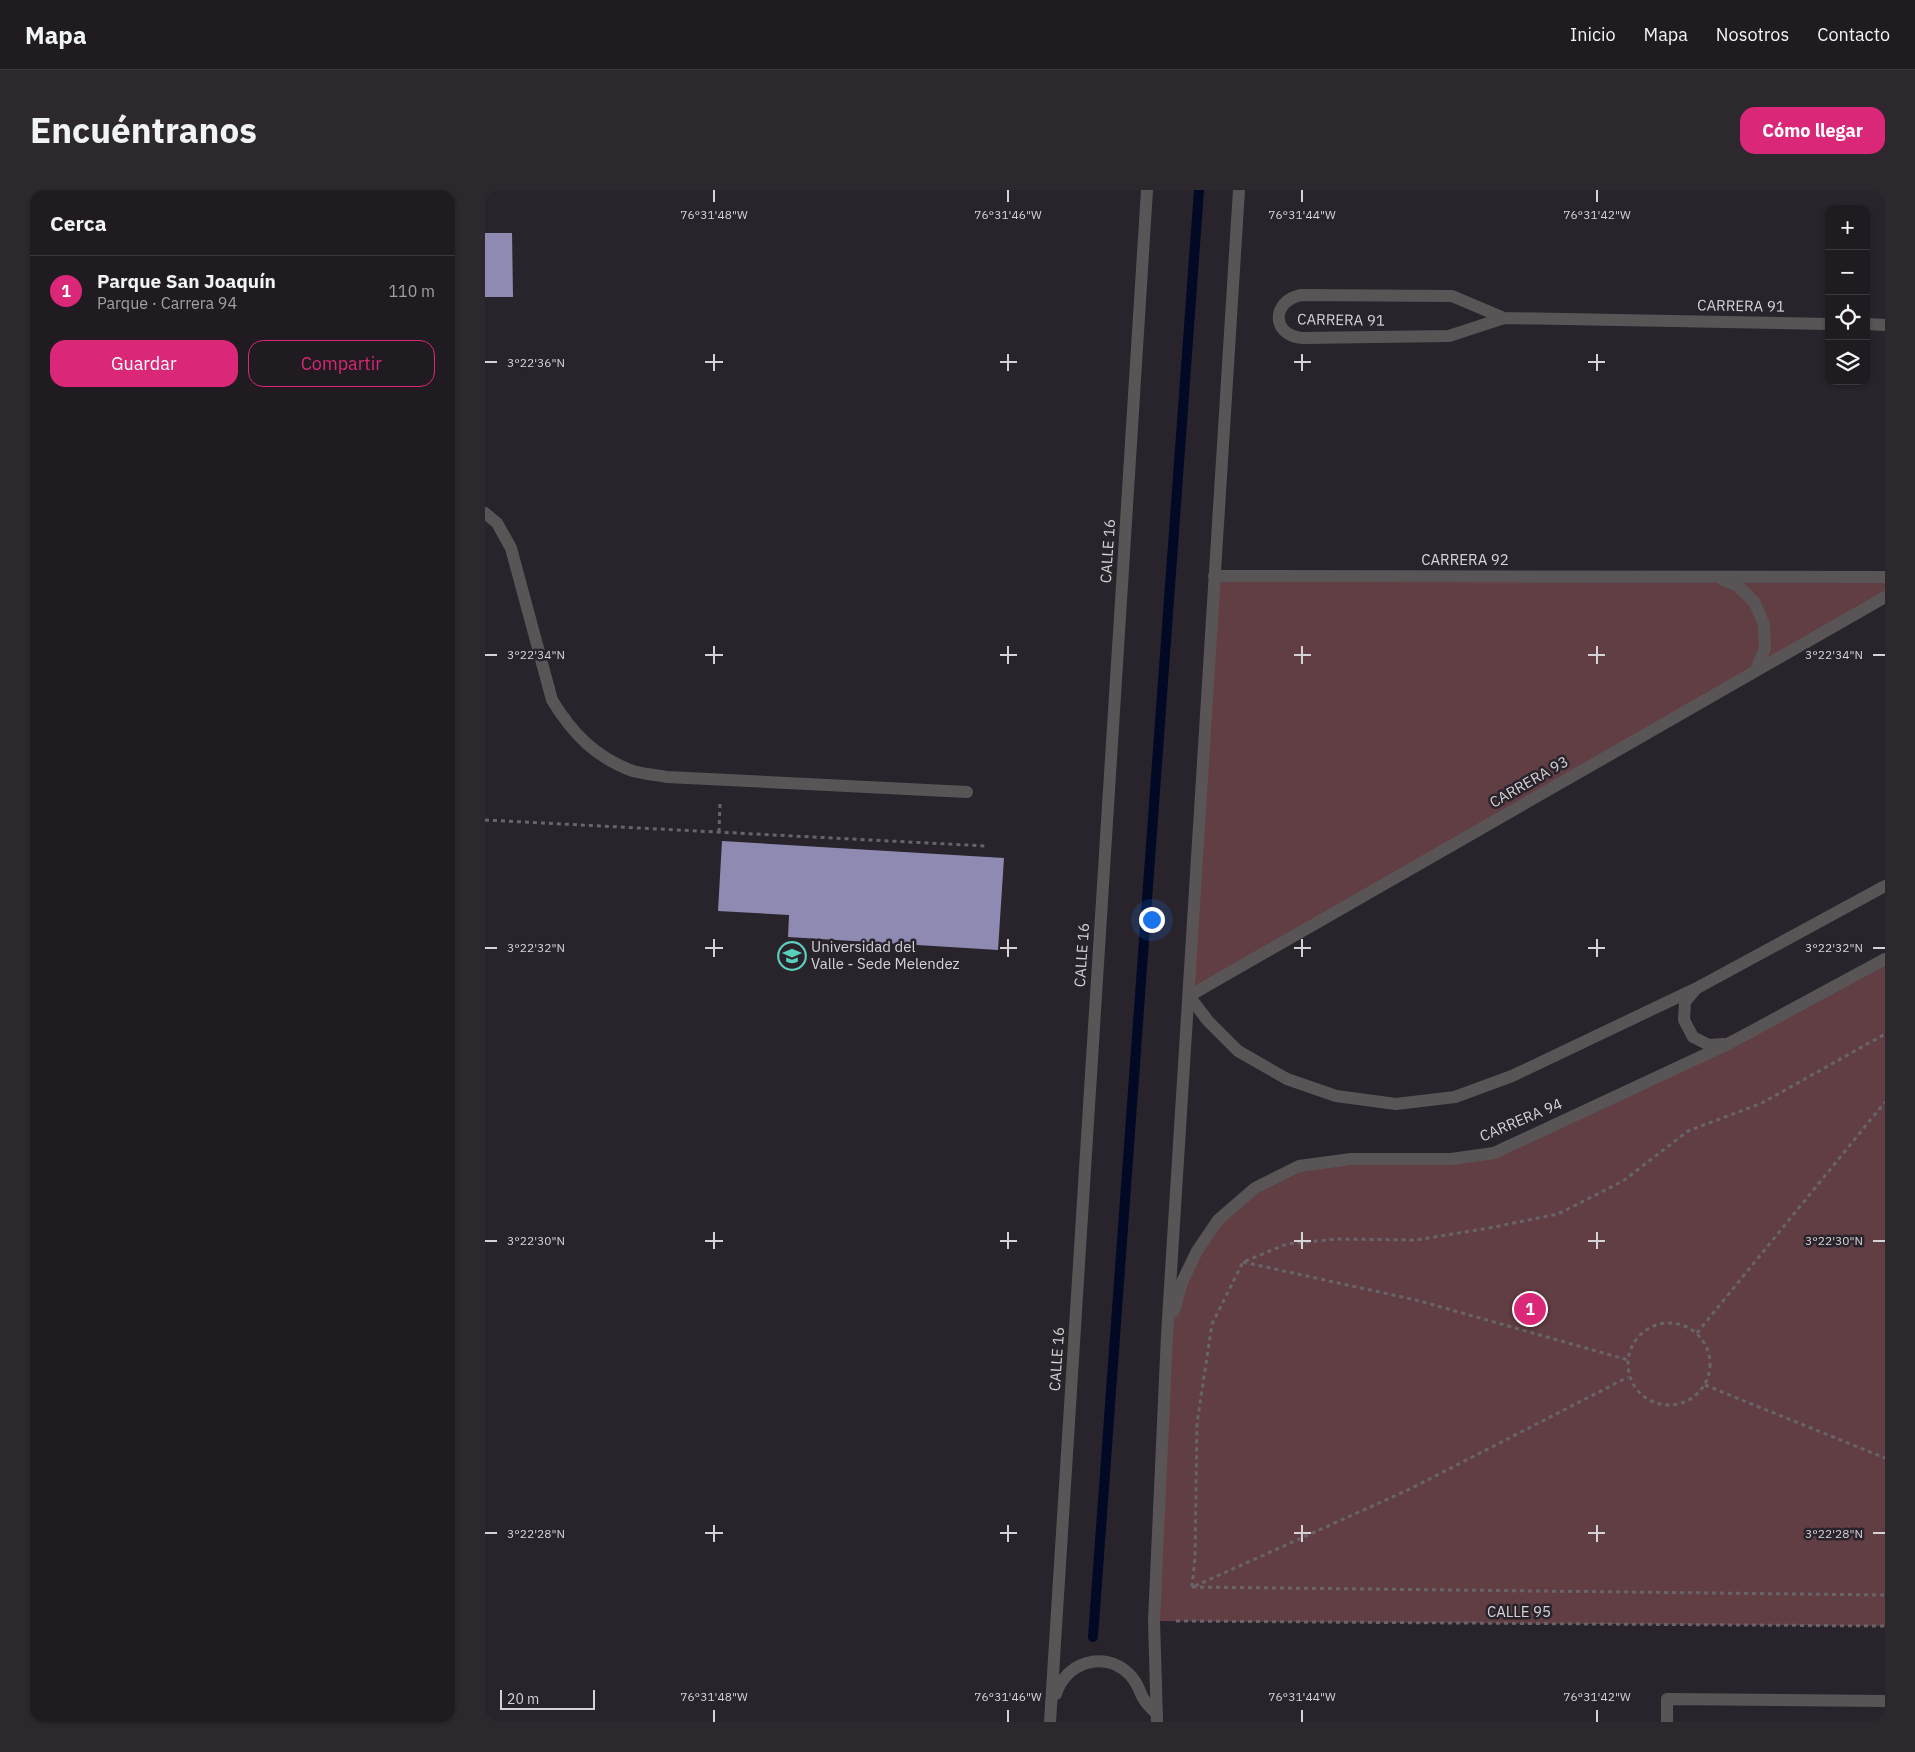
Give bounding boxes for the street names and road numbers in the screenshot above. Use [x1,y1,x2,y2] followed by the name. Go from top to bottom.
[1697,295,1785,316] street label: CARRERA 91
[1297,309,1385,330] street label: CARRERA 91
[1096,518,1119,584] street label: CALLE 16
[1421,550,1509,569] street label: CARRERA 92
[1486,751,1571,812] street label: CARRERA 93
[1070,922,1093,988] street label: CALLE 16
[1477,1094,1565,1145] street label: CARRERA 94
[1045,1326,1068,1392] street label: CALLE 16
[1487,1602,1551,1621] street label: CALLE 95

